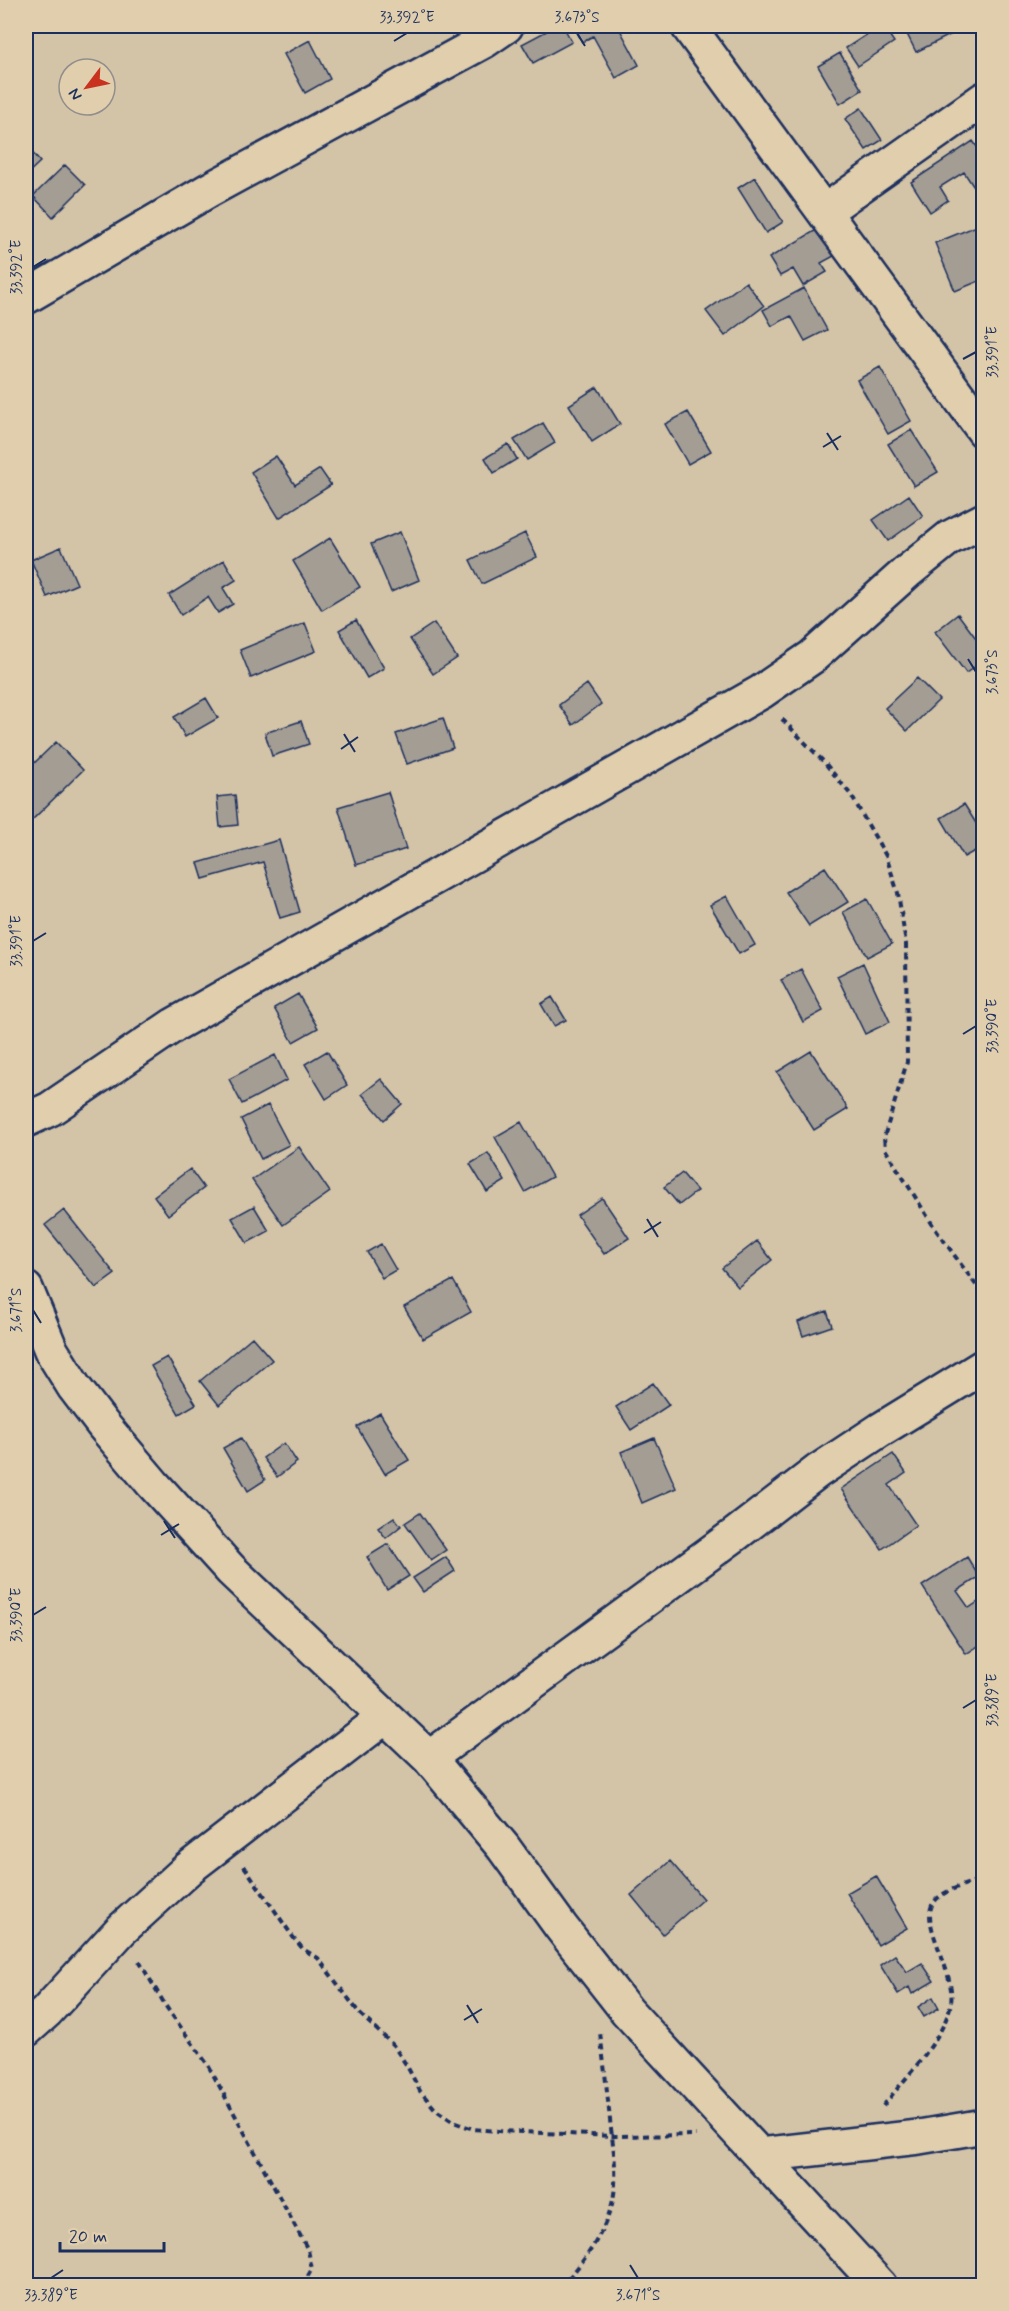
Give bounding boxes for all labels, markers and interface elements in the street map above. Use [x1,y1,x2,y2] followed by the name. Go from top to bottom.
[379,8,435,28] text: 33.392°E
[554,8,600,28] text: 3.673°S
[57,57,117,117] north arrow
[64,84,87,104] text: N
[7,239,27,295] text: 33.392°E
[983,326,1003,378] text: 33.391°E
[983,649,1003,695] text: 3.673°S
[7,915,27,967] text: 33.391°E
[983,998,1003,1054] text: 33.390°E
[7,1288,27,1332] text: 3.671°S
[7,1587,27,1643] text: 33.390°E
[983,1673,1003,1727] text: 33.389°E
[60,2215,164,2253] scale bar
[69,2225,107,2249] text: 20 m
[24,2286,78,2306] text: 33.389°E
[616,2286,660,2306] text: 3.671°S

